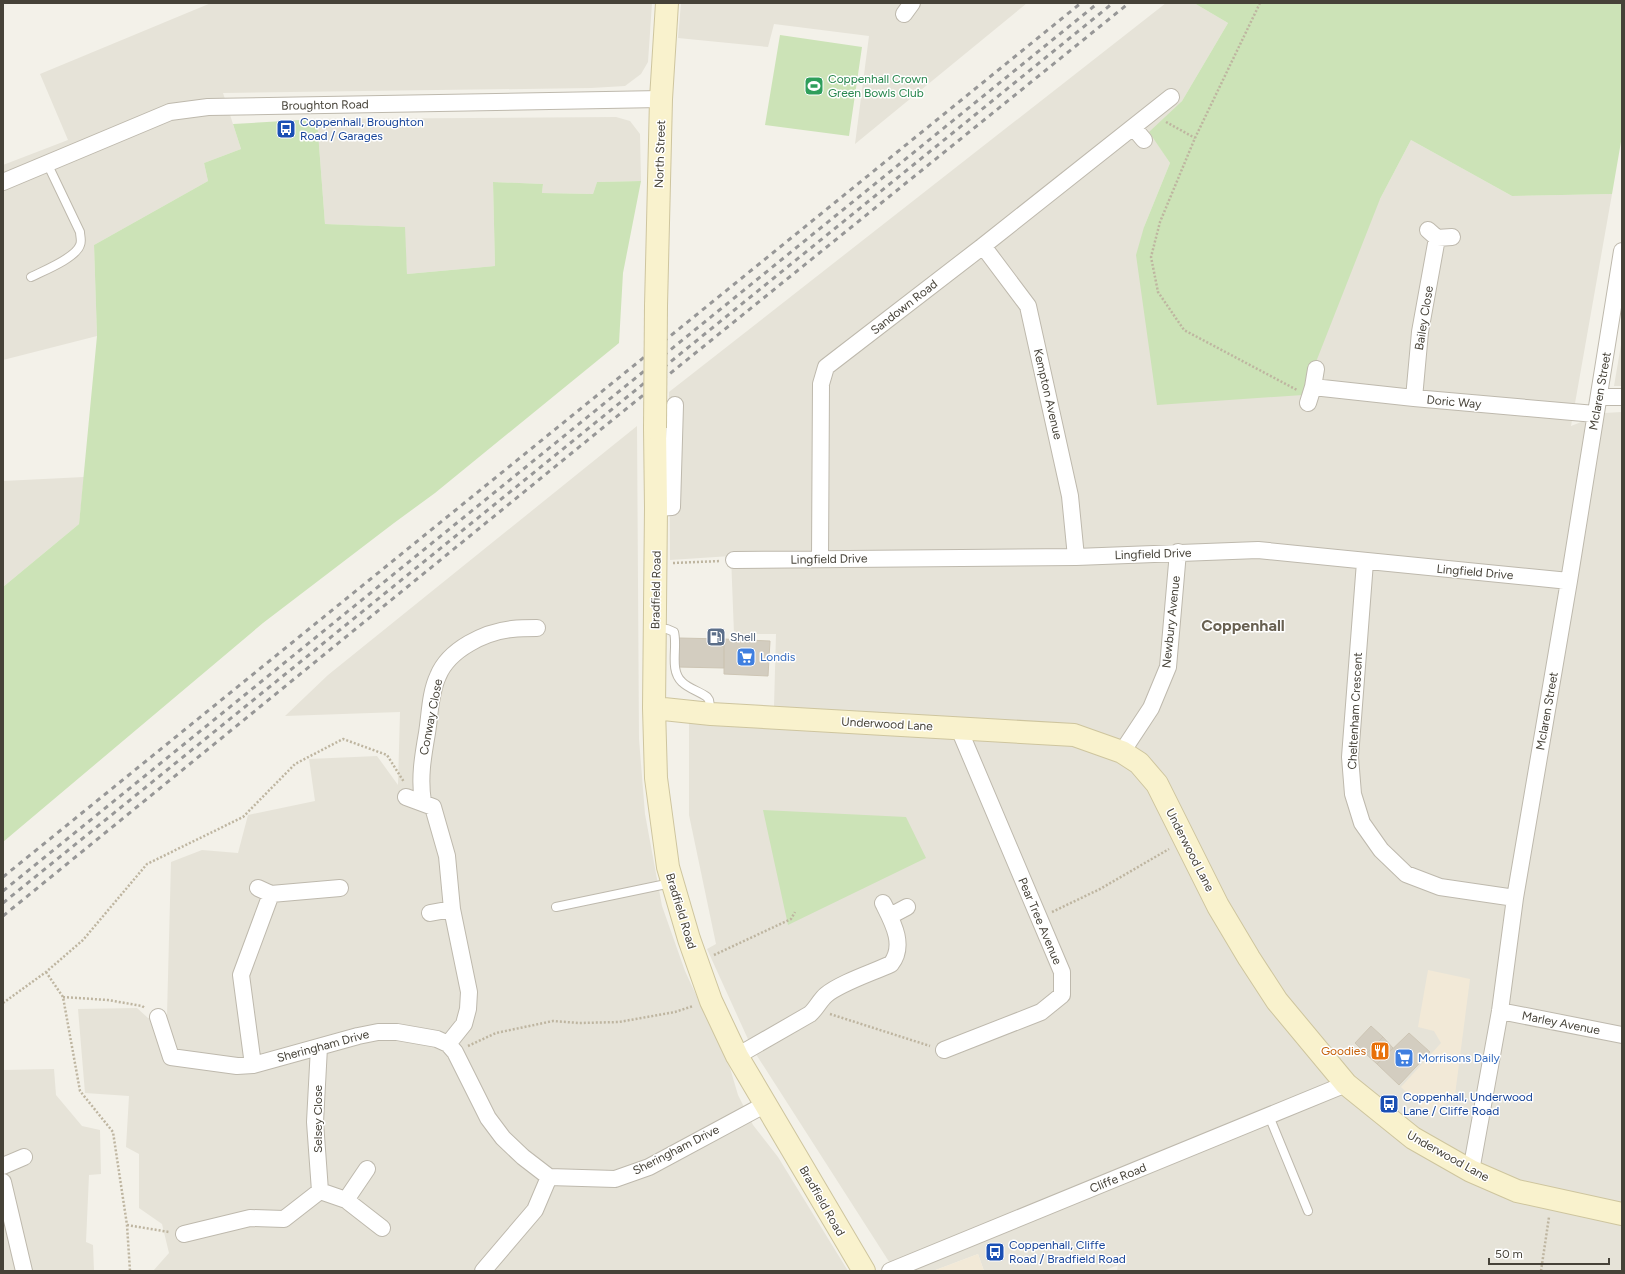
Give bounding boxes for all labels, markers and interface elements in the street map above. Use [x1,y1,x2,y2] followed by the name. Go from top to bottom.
[828,72,928,100] place label: Coppenhall Crown Green Bowls Club
[803,75,825,97] sports icon: Coppenhall Crown Green Bowls Club
[281,97,369,113] street label: Broughton Road
[300,115,424,143] place label: Coppenhall, Broughton Road / Garages
[275,118,297,140] bus stop icon: Coppenhall, Broughton Road / Garages
[652,119,668,188] street label: North Street
[868,277,940,337] street label: Sandown Road
[1412,284,1436,351] street label: Bailey Close
[1031,347,1065,441] street label: Kempton Avenue
[1586,350,1614,431] street label: Mclaren Street
[1426,393,1483,411] street label: Doric Way
[1114,546,1192,562] street label: Lingfield Drive
[648,551,664,629] street label: Bradfield Road
[790,551,868,567] street label: Lingfield Drive
[1436,562,1514,582] street label: Lingfield Drive
[1159,575,1183,669] street label: Newbury Avenue
[1201,616,1285,635] district label: Coppenhall
[705,626,727,648] fuel station icon: Shell
[730,630,756,644] place label: Shell
[735,646,757,668] supermarket icon: Londis
[760,650,796,664] place label: Londis
[1345,652,1365,770] street label: Cheltenham Crescent
[1533,670,1561,751] street label: Mclaren Street
[417,677,445,756] street label: Conway Close
[841,715,934,733] street label: Underwood Lane
[1163,806,1217,894] street label: Underwood Lane
[663,871,699,951] street label: Bradfield Road
[1015,875,1065,967] street label: Pear Tree Avenue
[1521,1009,1602,1038] street label: Marley Avenue
[275,1027,371,1065] street label: Sheringham Drive
[1369,1040,1391,1062] restaurant icon: Goodies
[1321,1044,1366,1058] place label: Goodies
[1393,1047,1415,1069] supermarket icon: Morrisons Daily
[1418,1051,1501,1065] place label: Morrisons Daily
[311,1084,325,1153] street label: Selsey Close
[1403,1090,1533,1118] place label: Coppenhall, Underwood Lane / Cliffe Road
[1378,1093,1400,1115] bus stop icon: Coppenhall, Underwood Lane / Cliffe Road
[631,1122,722,1178] street label: Sheringham Drive
[1405,1128,1492,1185] street label: Underwood Lane
[1088,1160,1148,1196] street label: Cliffe Road
[796,1163,848,1239] street label: Bradfield Road
[1009,1238,1126,1266] place label: Coppenhall, Cliffe Road / Bradfield Road
[1489,1240,1609,1266] scale bar
[984,1241,1006,1263] bus stop icon: Coppenhall, Cliffe Road / Bradfield Road
[1495,1247,1523,1261] text: 50 m

